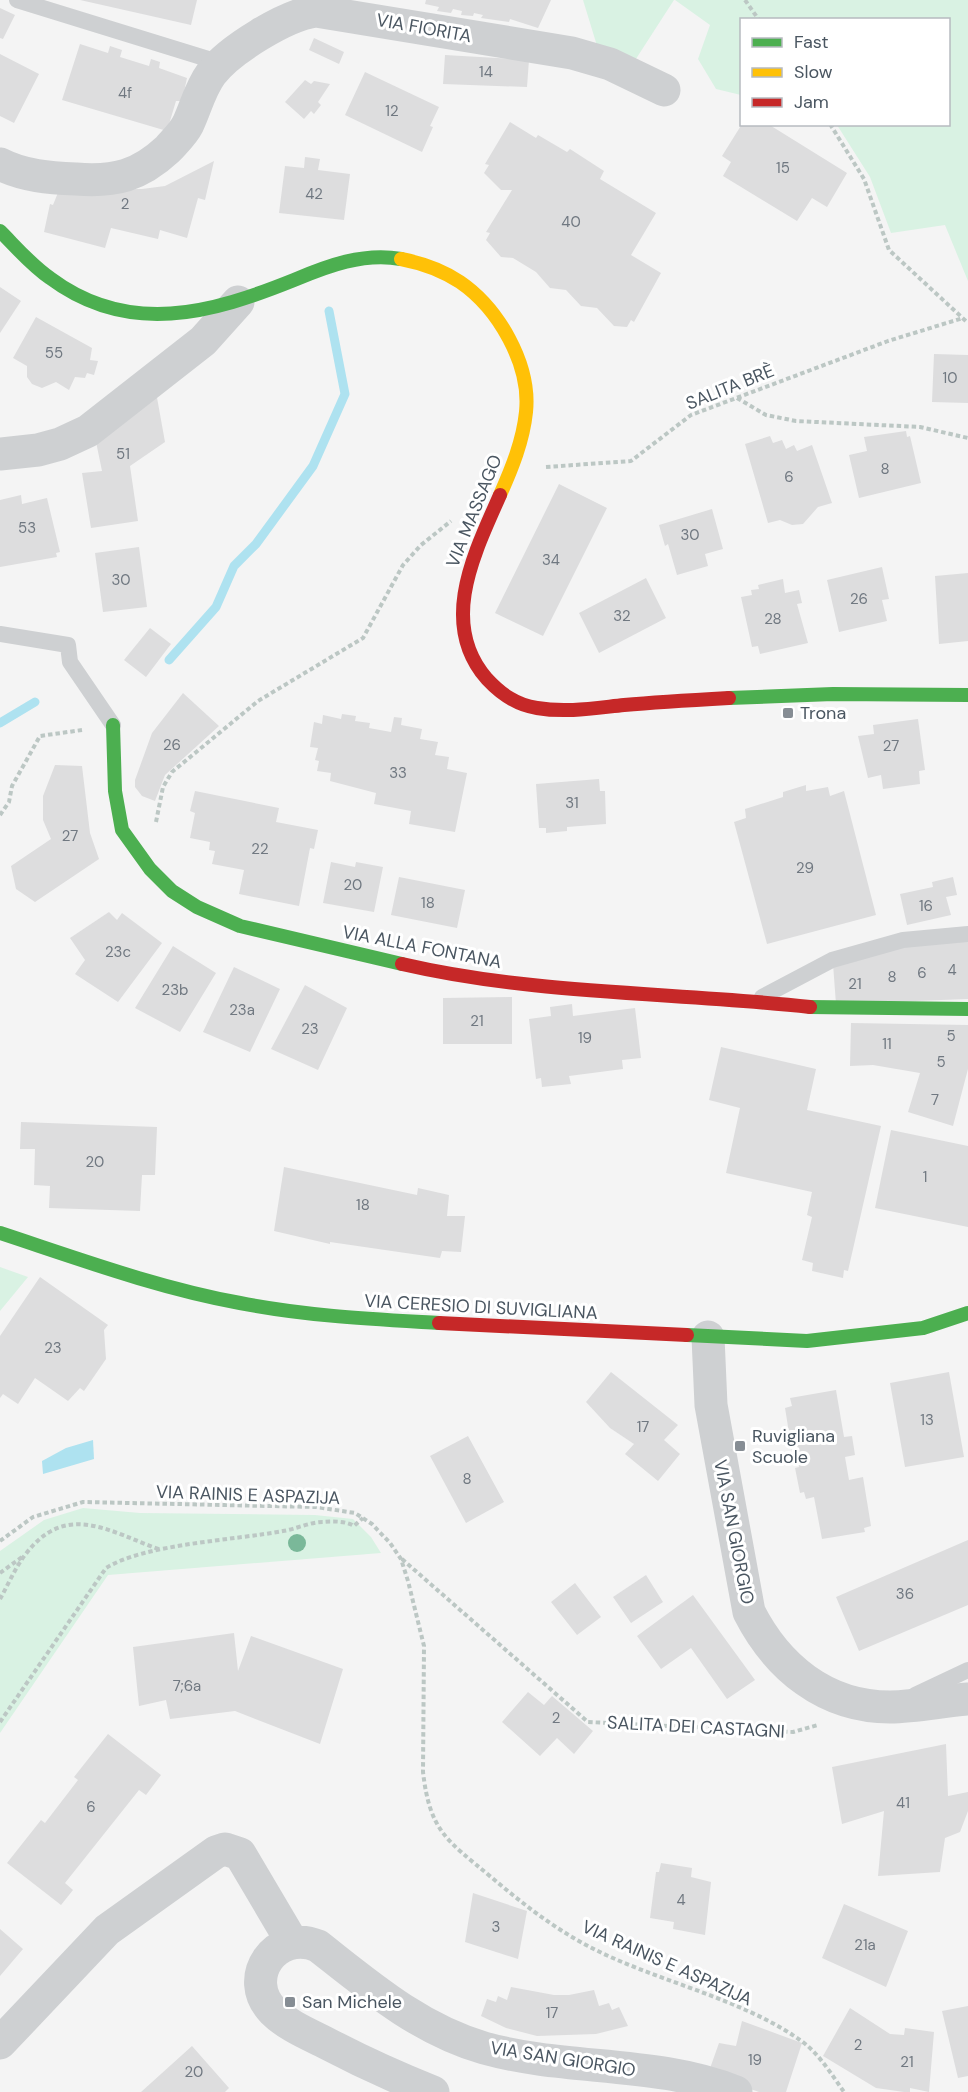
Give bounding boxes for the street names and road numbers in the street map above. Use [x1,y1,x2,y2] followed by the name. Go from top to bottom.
[374,8,474,48] street label: VIA FIORITA
[682,358,778,416] street label: SALITA BRÈ
[440,451,508,571] street label: VIA MASSAGO
[340,920,504,974] street label: VIA ALLA FONTANA
[364,1289,598,1325] street label: VIA CERESIO DI SUVIGLIANA
[708,1458,760,1606] street label: VIA SAN GIORGIO
[156,1480,341,1510] street label: VIA RAINIS E ASPAZIJA
[607,1710,785,1744] street label: SALITA DEI CASTAGNI
[578,1915,756,2011] street label: VIA RAINIS E ASPAZIJA
[489,2036,637,2082] street label: VIA SAN GIORGIO

